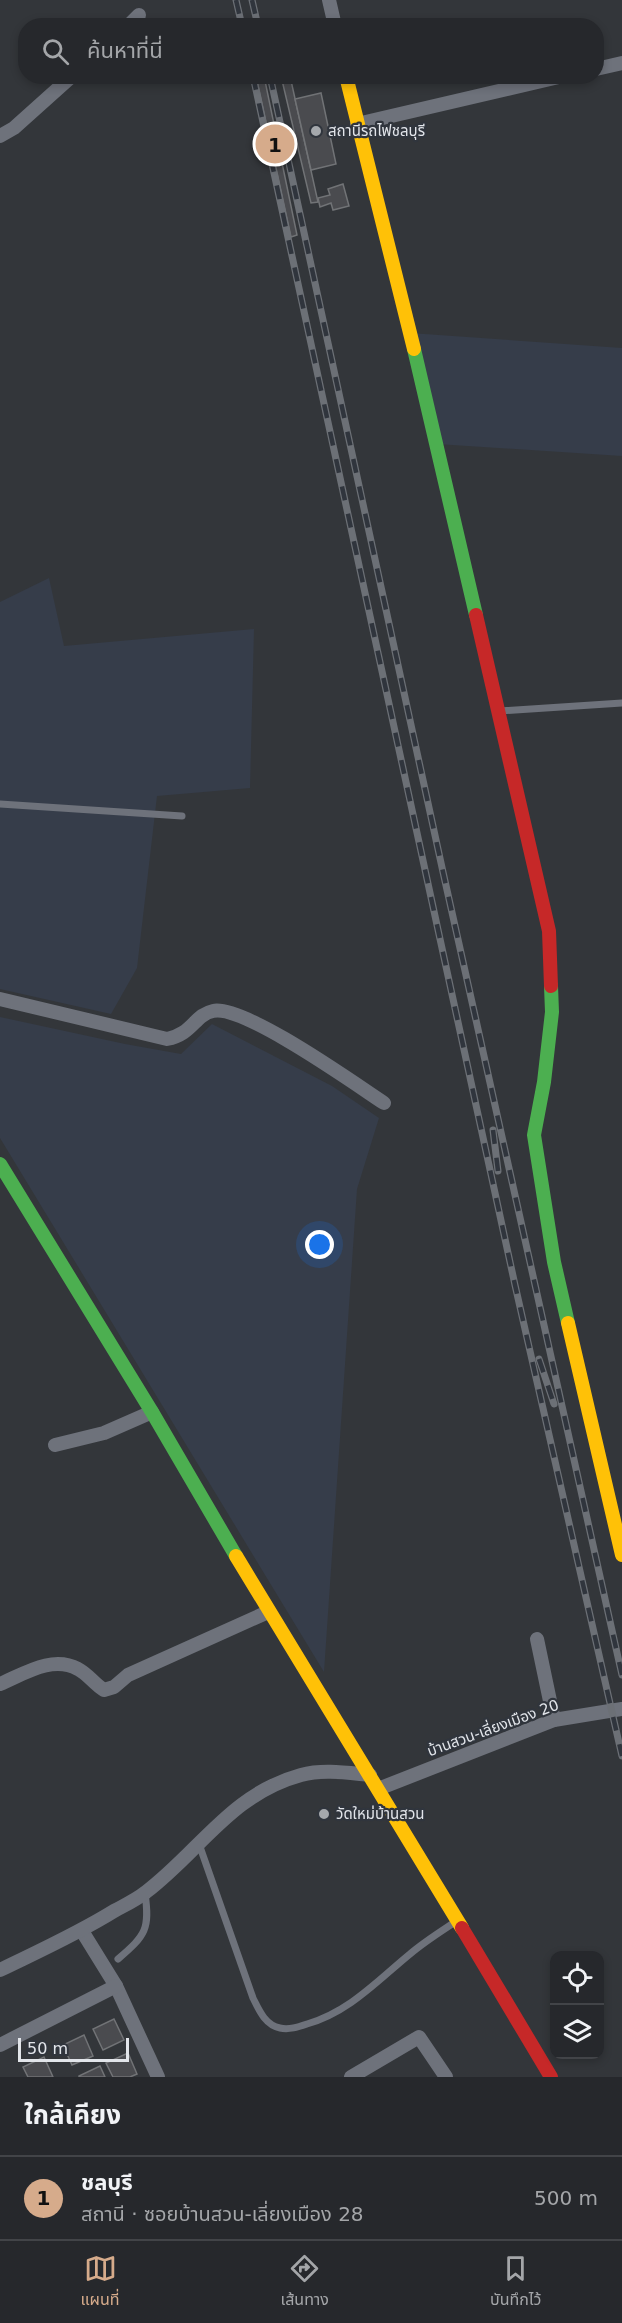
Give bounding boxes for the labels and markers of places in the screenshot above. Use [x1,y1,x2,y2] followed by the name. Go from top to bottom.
[256,122,294,166] pin: 1
[328,122,425,140] place label: สถานีรถไฟชลบุรี
[309,124,323,138] marker: สถานีรถไฟชลบุรี
[336,1805,424,1823] place label: วัดใหม่บ้านสวน
[317,1807,331,1821] marker: วัดใหม่บ้านสวน

